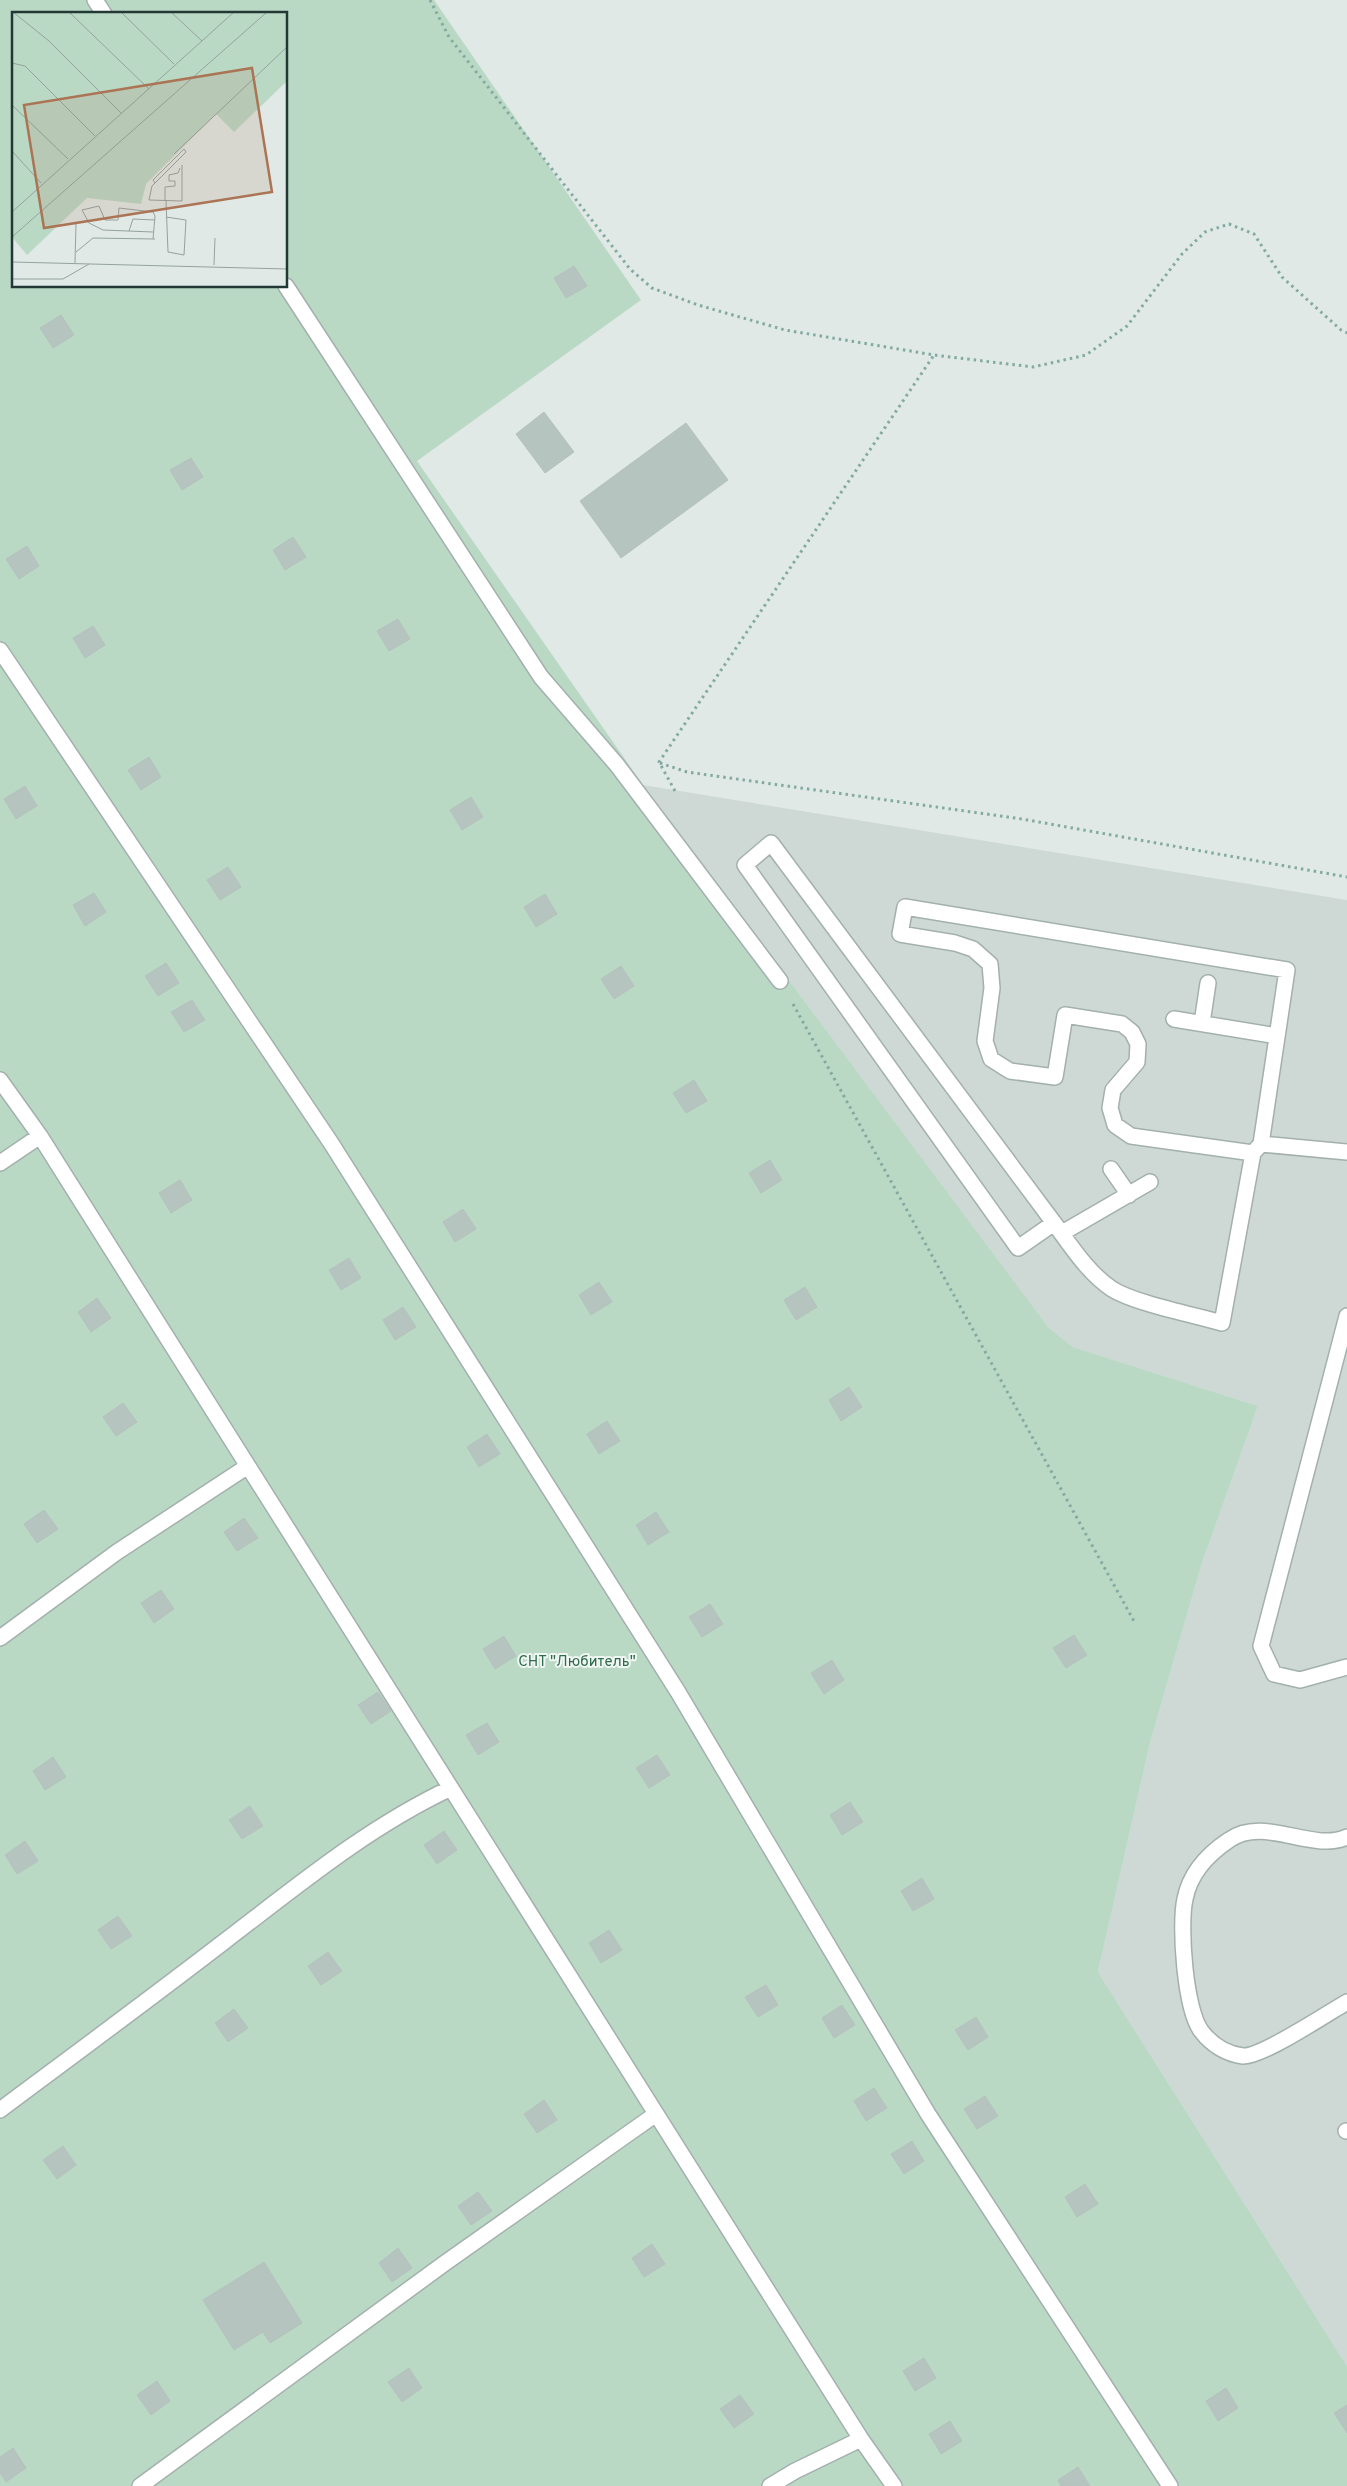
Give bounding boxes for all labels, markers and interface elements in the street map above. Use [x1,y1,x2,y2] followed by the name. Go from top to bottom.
[12,12,288,288] inset map
[518,1653,636,1672] park label: СНТ "Любитель"

